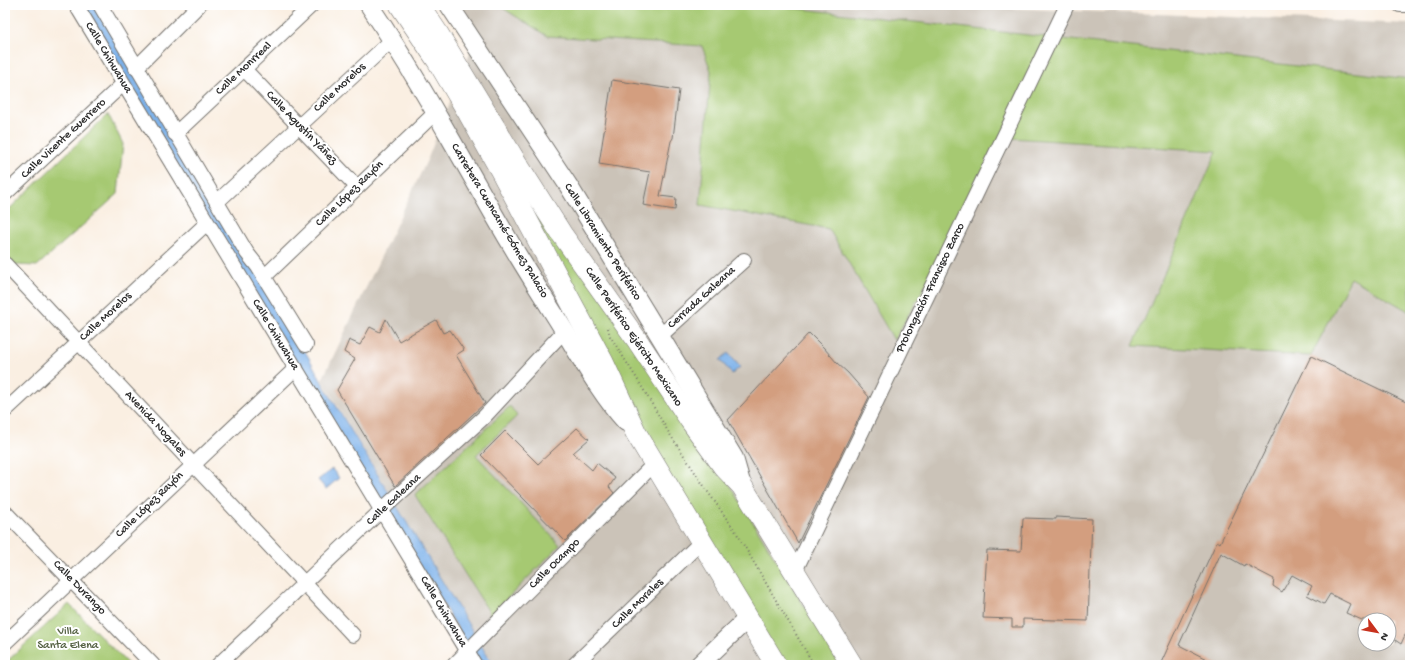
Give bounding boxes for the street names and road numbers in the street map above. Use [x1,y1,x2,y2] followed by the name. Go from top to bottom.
[81,20,135,96] street label: Calle Chihuahua
[213,39,275,99] street label: Calle Monrreal
[311,60,369,116] street label: Calle Morelos
[262,88,340,168] street label: Calle Agustín Yáñez
[19,96,109,182] street label: Calle Vicente Guerrero
[447,141,551,301] street label: Carretera Cuencamé-Gómez Palacio
[313,158,387,230] street label: Calle López Rayón
[560,181,644,303] street label: Calle Libramiento Periférico
[893,221,969,356] street label: Prolongación Francisco Zarco
[665,264,739,332] street label: Cerrada Galeana
[581,265,685,409] street label: Calle Periférico Ejército Mexicano
[77,289,135,345] street label: Calle Morelos
[248,297,302,373] street label: Calle Chihuahua
[121,388,189,460] street label: Avenida Nogales
[113,469,187,541] street label: Calle López Rayón
[364,471,424,529] street label: Calle Galeana
[527,536,583,592] street label: Calle Ocampo
[49,558,109,618] street label: Calle Durango
[416,574,470,650] street label: Calle Chihuahua
[609,576,667,632] street label: Calle Morales

